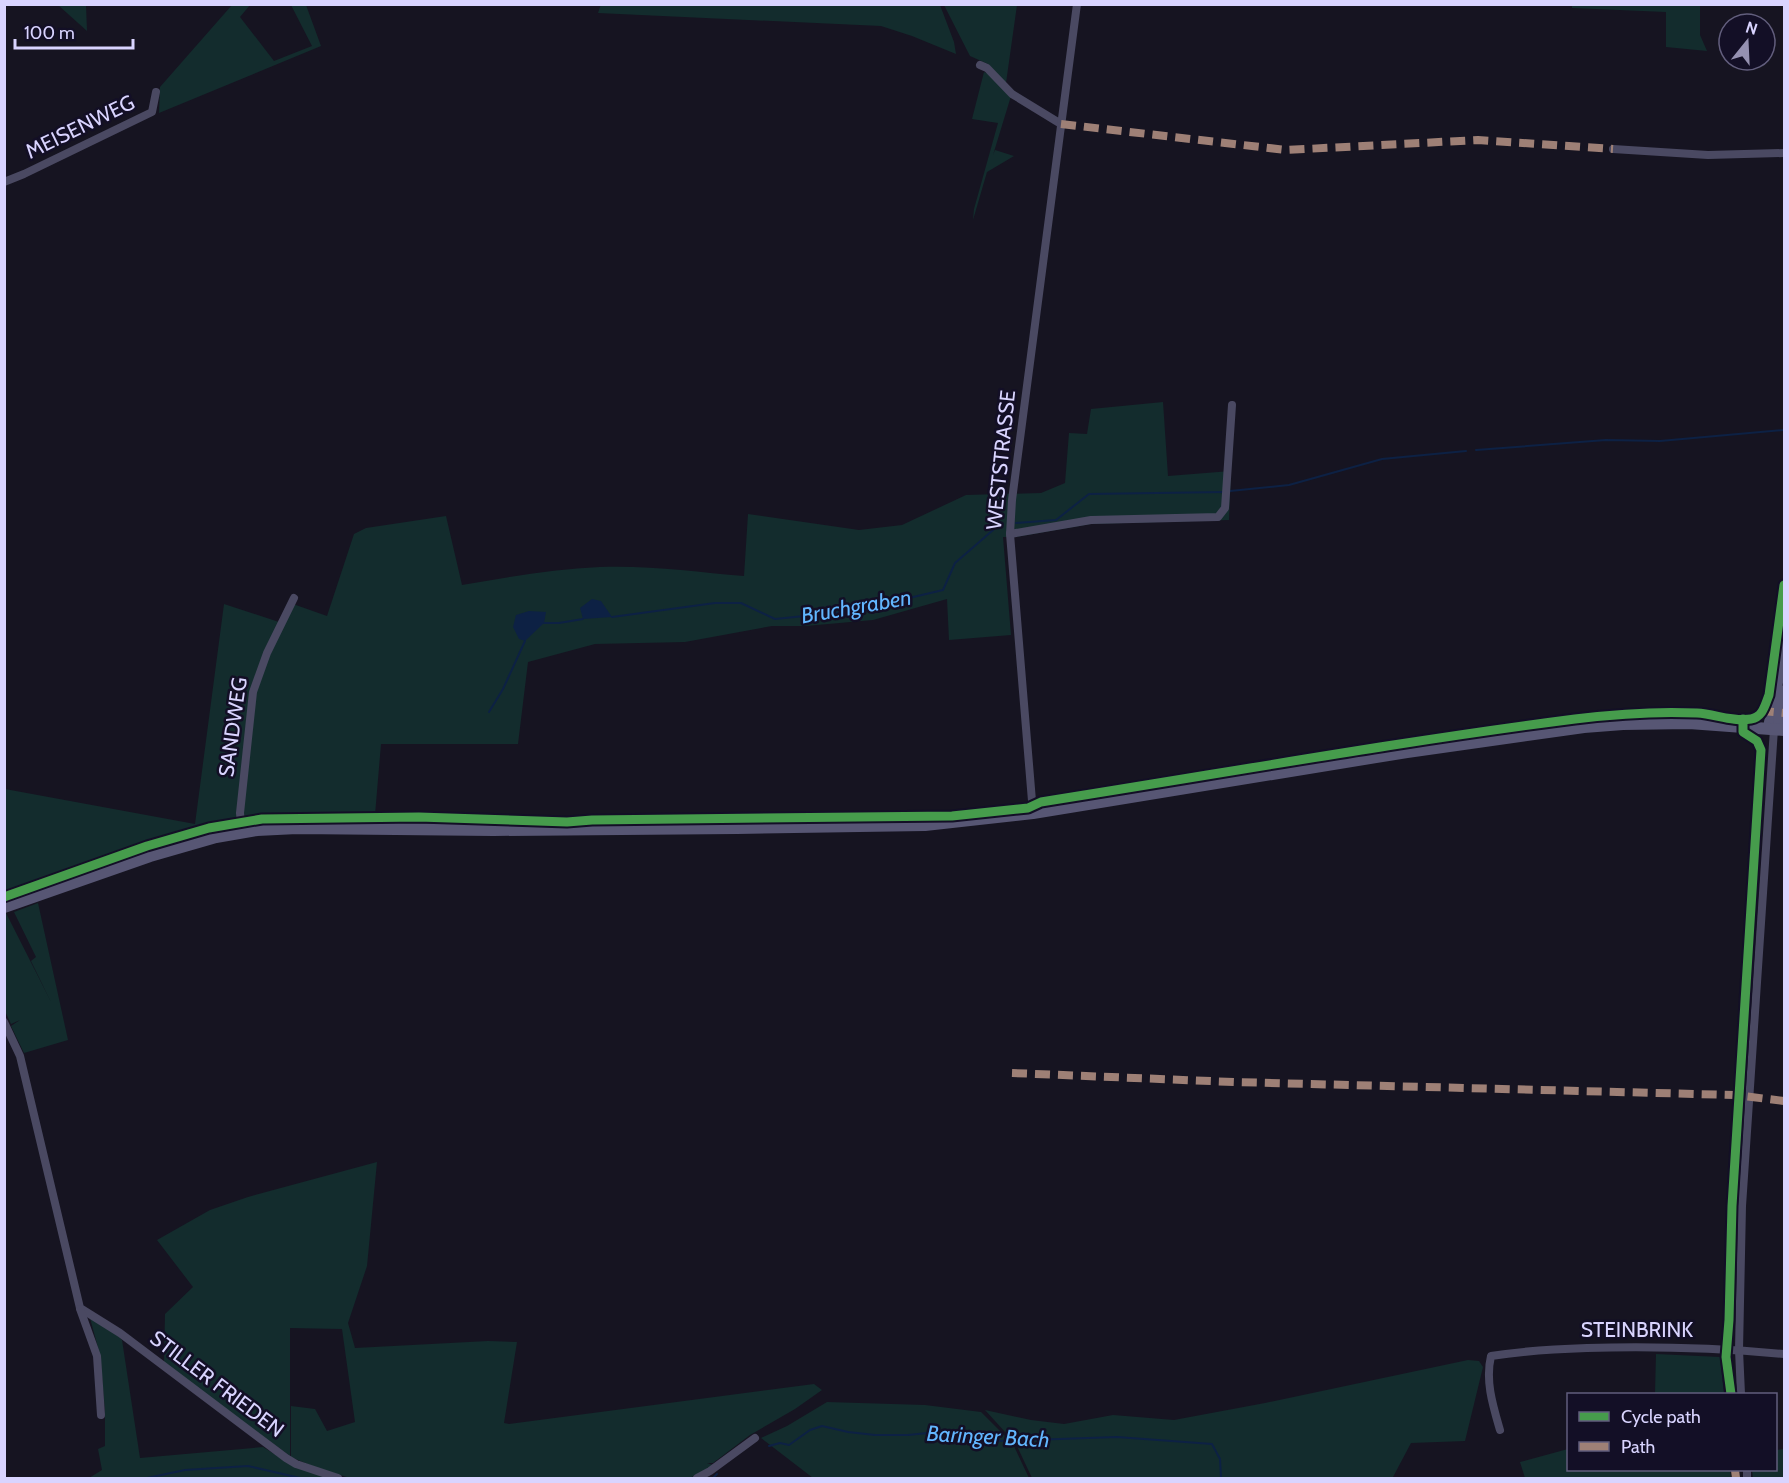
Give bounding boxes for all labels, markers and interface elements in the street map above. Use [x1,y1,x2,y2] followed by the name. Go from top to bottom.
[15,12,134,50] scale bar
[1717,12,1777,72] north arrow
[1743,17,1760,39] text: N
[24,22,75,44] text: 100 m
[21,89,138,164] street label: MEISENWEG
[981,389,1020,531] street label: WESTSTRASSE
[799,583,913,629] water label: Bruchgraben
[213,675,252,778] street label: SANDWEG
[1581,1317,1693,1342] street label: STEINBRINK
[145,1325,289,1442] street label: STILLER FRIEDEN
[1567,1393,1777,1471] legend
[1621,1406,1701,1428] text: Cycle path
[926,1420,1050,1453] water label: Baringer Bach
[1621,1436,1655,1458] text: Path

